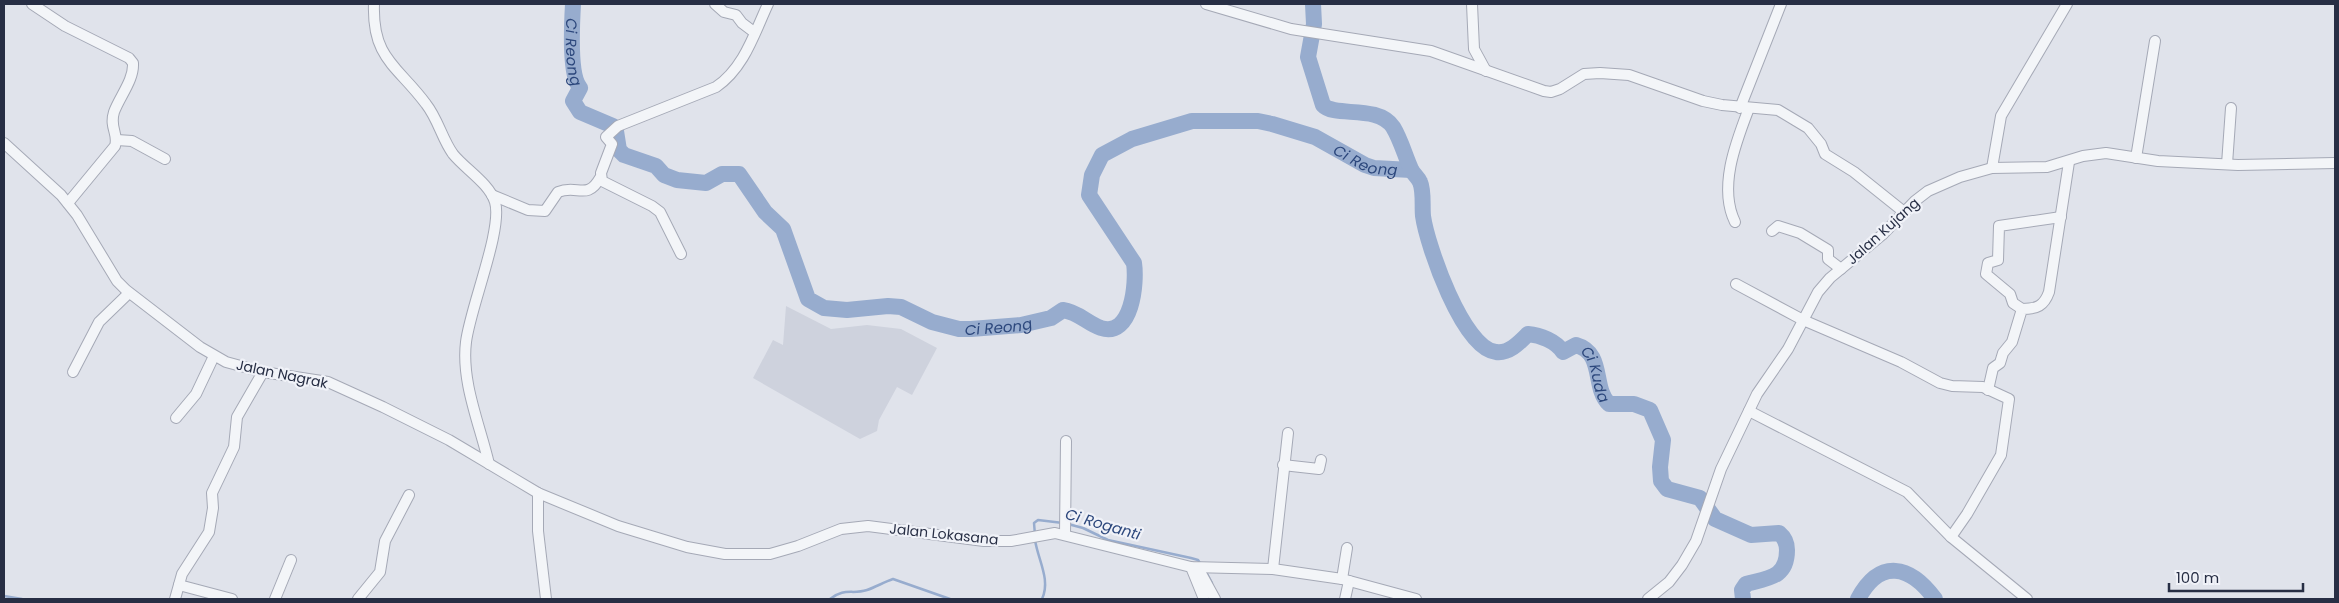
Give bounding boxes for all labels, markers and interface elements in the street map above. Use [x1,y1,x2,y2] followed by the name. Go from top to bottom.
[561,18,588,89] water label: Ci Reong
[1330,139,1398,180] water label: Ci Reong
[1842,193,1924,269] street label: Jalan Kujang
[965,312,1034,340] water label: Ci Reong
[1577,341,1615,406] water label: Ci Kuda
[234,355,330,394] street label: Jalan Nagrak
[1063,503,1143,545] water label: Ci Roganti
[889,518,999,550] street label: Jalan Lokasana
[2169,560,2303,592] scale bar
[2176,567,2219,588] text: 100 m

